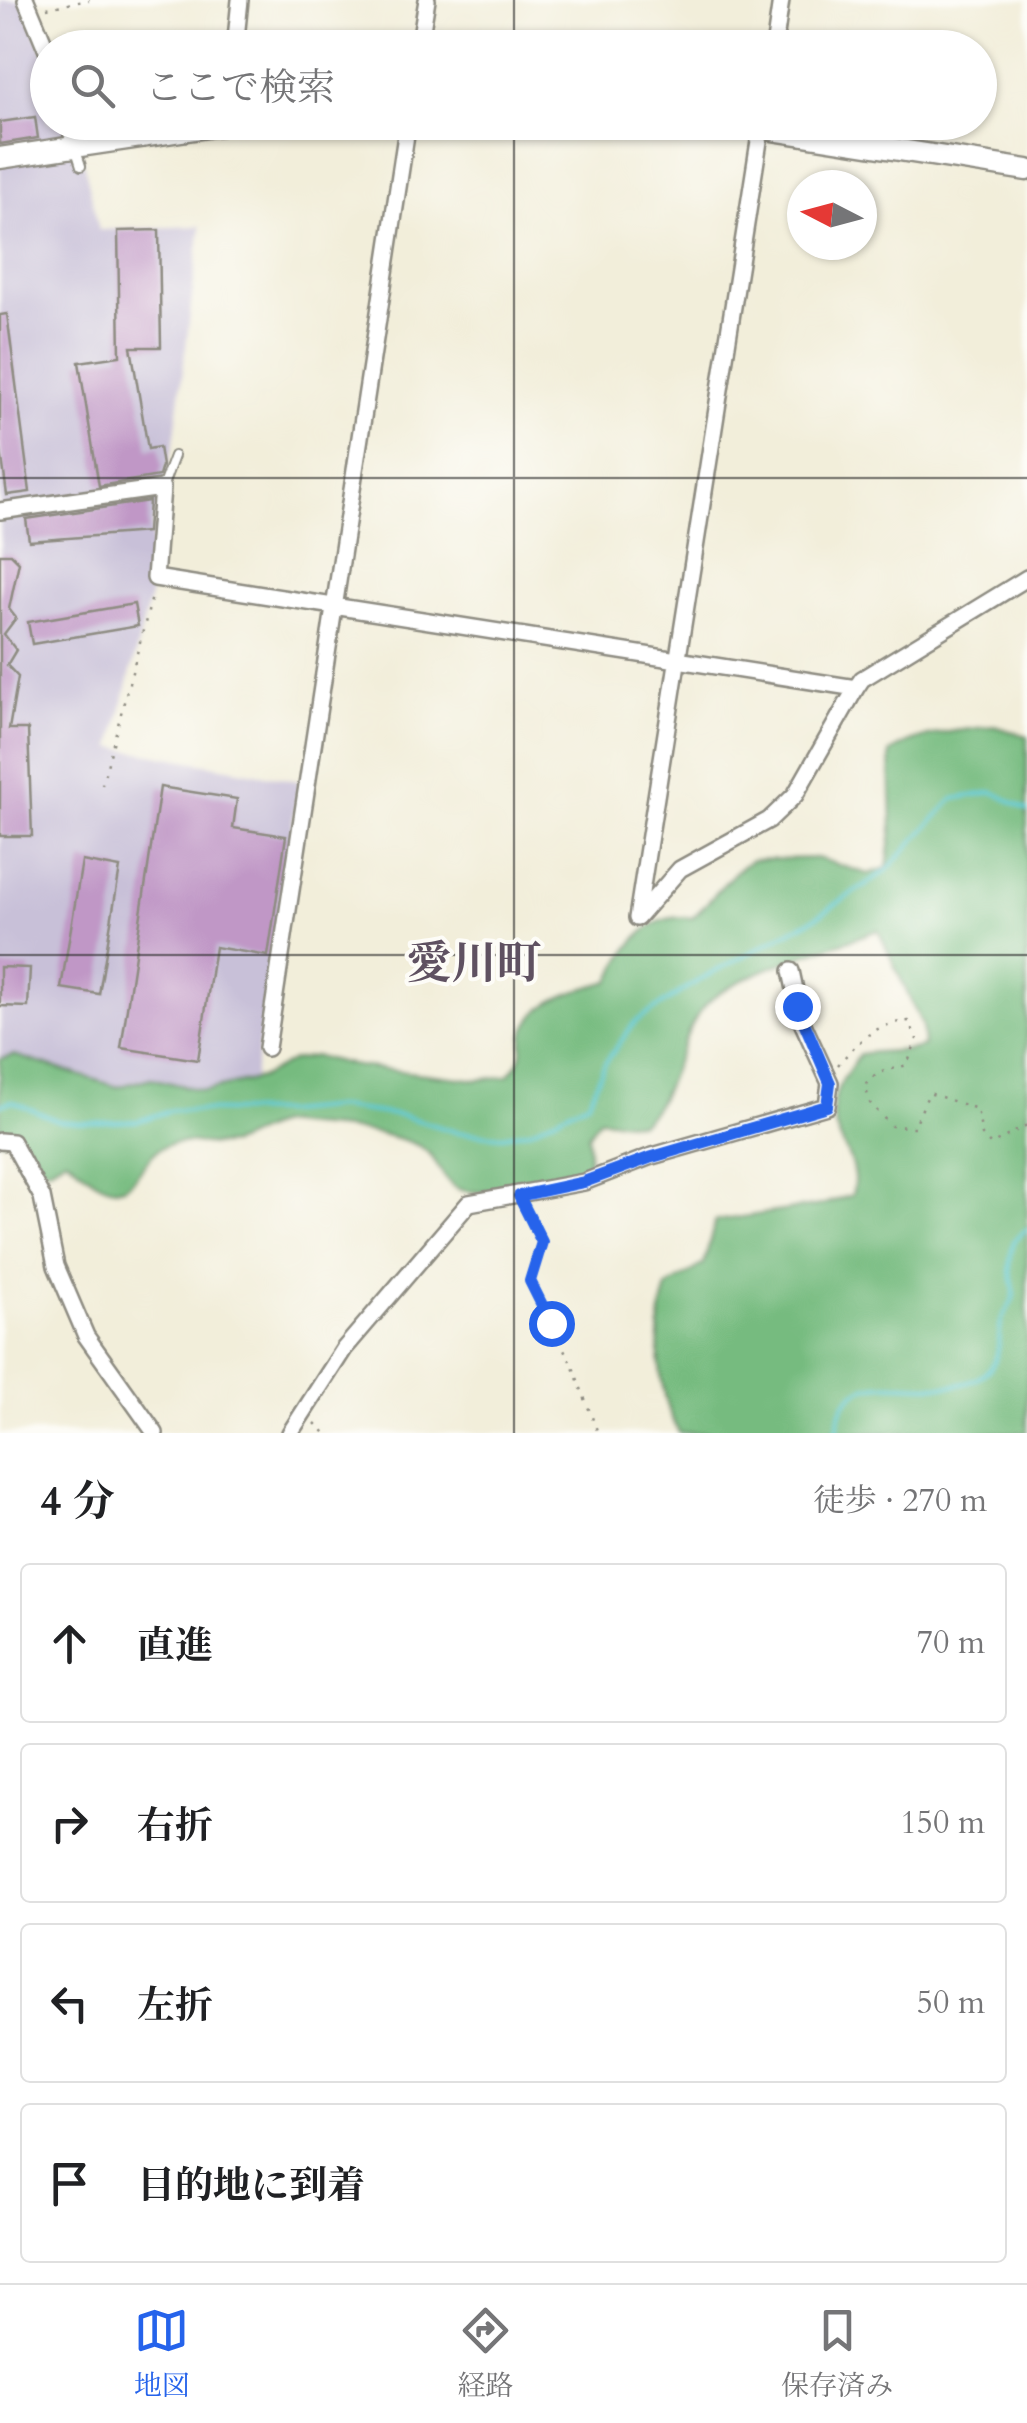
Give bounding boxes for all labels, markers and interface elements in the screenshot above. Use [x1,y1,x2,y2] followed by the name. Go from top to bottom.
[30,30,997,140] search box
[65,58,120,113] icon: search
[145,62,335,114] text: ここで検索
[787,170,877,260] north arrow
[406,933,542,994] district label: 愛川町
[775,984,821,1030] route end
[529,1301,575,1347] route start
[40,1473,115,1530] text: 4 分
[813,1479,987,1523] text: 徒歩 · 270 m
[42,1616,97,1671] icon: ahead
[137,1620,213,1672] text: 直進
[917,1621,985,1665] text: 70 m
[42,1796,97,1851] icon: right
[137,1800,213,1852] text: 右折
[900,1801,985,1845] text: 150 m
[42,1976,97,2031] icon: left
[137,1980,213,2032] text: 左折
[917,1981,985,2025] text: 50 m
[42,2156,97,2211] icon: arrive
[137,2160,365,2212] text: 目的地に到着
[134,2303,190,2405] tab: 地図
[457,2303,513,2405] tab: 経路
[781,2303,893,2405] tab: 保存済み

